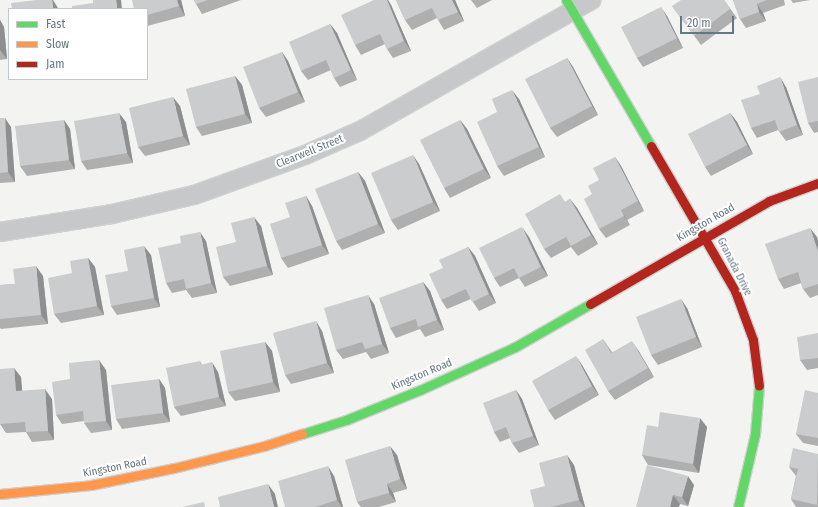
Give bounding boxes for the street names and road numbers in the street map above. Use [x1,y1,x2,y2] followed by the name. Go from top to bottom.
[275,133,345,171] street label: Clearwell Street
[675,201,737,245] street label: Kingston Road
[714,236,754,298] street label: Granada Drive
[390,356,454,394] street label: Kingston Road
[82,455,148,481] street label: Kingston Road

